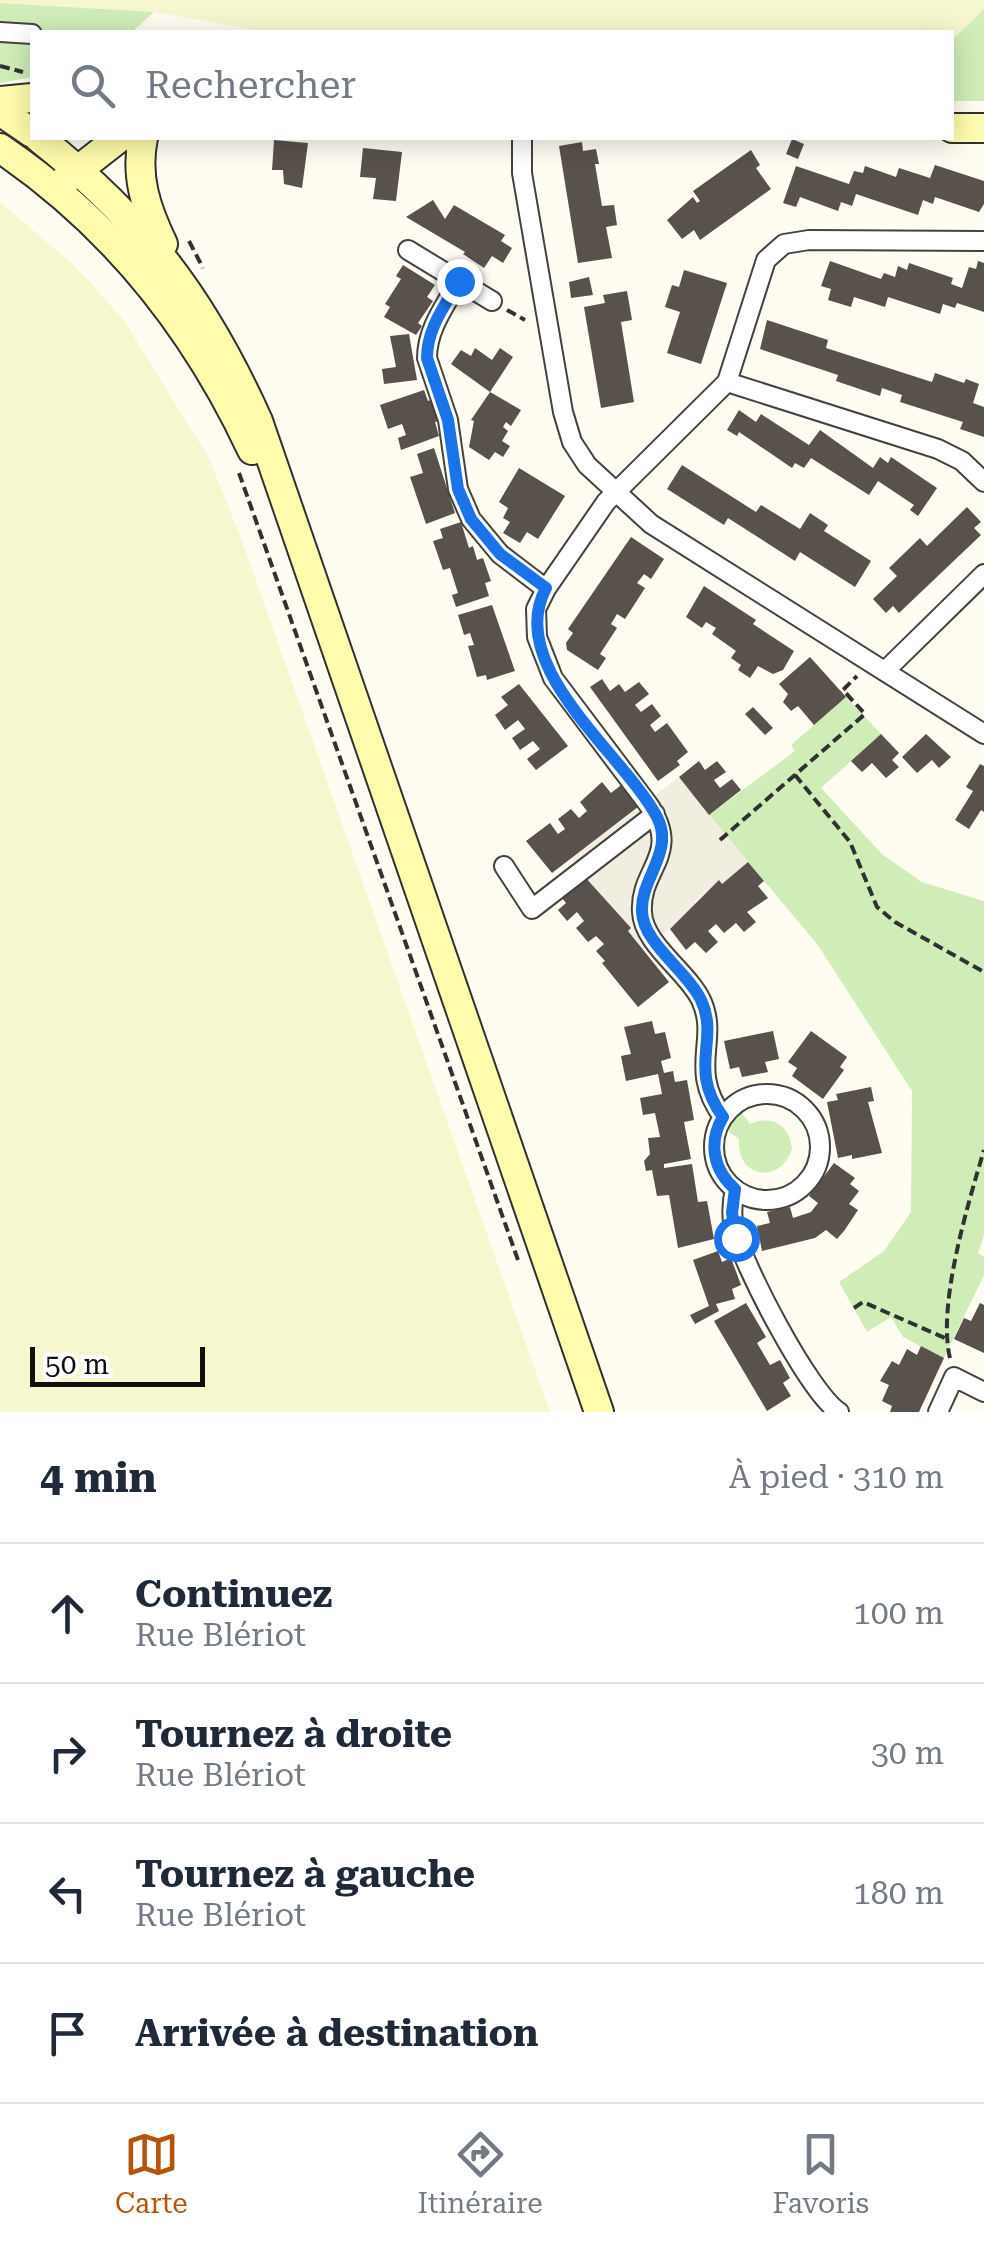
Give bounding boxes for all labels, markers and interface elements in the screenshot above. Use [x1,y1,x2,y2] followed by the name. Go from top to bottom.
[30,30,954,140] search box
[65,58,120,113] icon: search
[145,63,356,107] text: Rechercher
[437,259,483,305] route end
[714,1216,760,1262] route start
[30,1342,205,1386] scale bar
[45,1348,109,1381] text: 50 m
[40,1453,157,1502] text: 4 min
[729,1458,944,1496] text: À pied · 310 m
[135,1572,332,1616] text: Continuez
[40,1586,95,1641] icon: ahead
[853,1594,944,1632] text: 100 m
[135,1616,306,1654] text: Rue Blériot
[135,1712,452,1756] text: Tournez à droite
[40,1726,95,1781] icon: right
[871,1734,944,1772] text: 30 m
[135,1756,306,1794] text: Rue Blériot
[135,1852,475,1896] text: Tournez à gauche
[40,1866,95,1921] icon: left
[853,1874,944,1912] text: 180 m
[135,1896,306,1934] text: Rue Blériot
[40,2006,95,2061] icon: arrive
[135,2011,539,2055] text: Arrivée à destination
[115,2127,188,2220] tab: Carte
[417,2127,543,2220] tab: Itinéraire
[772,2127,869,2220] tab: Favoris

